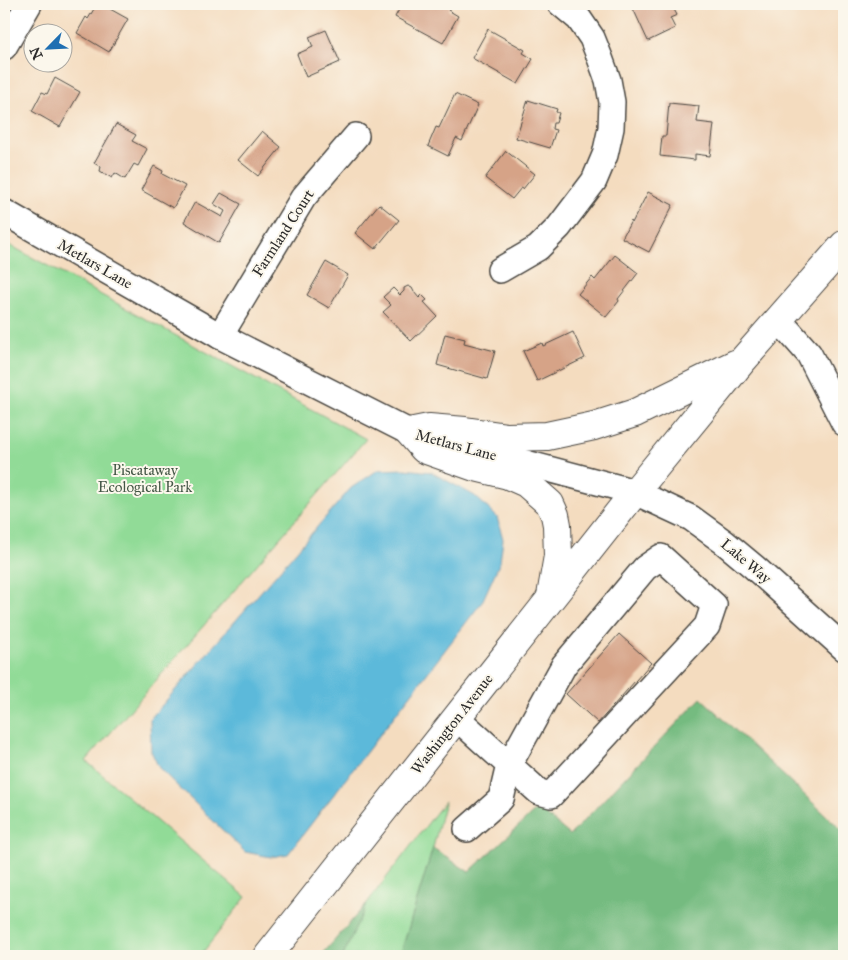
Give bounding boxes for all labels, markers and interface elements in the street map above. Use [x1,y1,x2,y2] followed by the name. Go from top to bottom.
[22,22,72,72] north arrow
[26,44,47,62] text: N
[248,186,318,280] street label: Farmland Court
[54,235,136,293] street label: Metlars Lane
[413,426,499,464] street label: Metlars Lane
[98,461,192,496] park label: Piscataway Ecological Park
[717,535,776,588] street label: Lake Way
[407,670,497,778] street label: Washington Avenue

